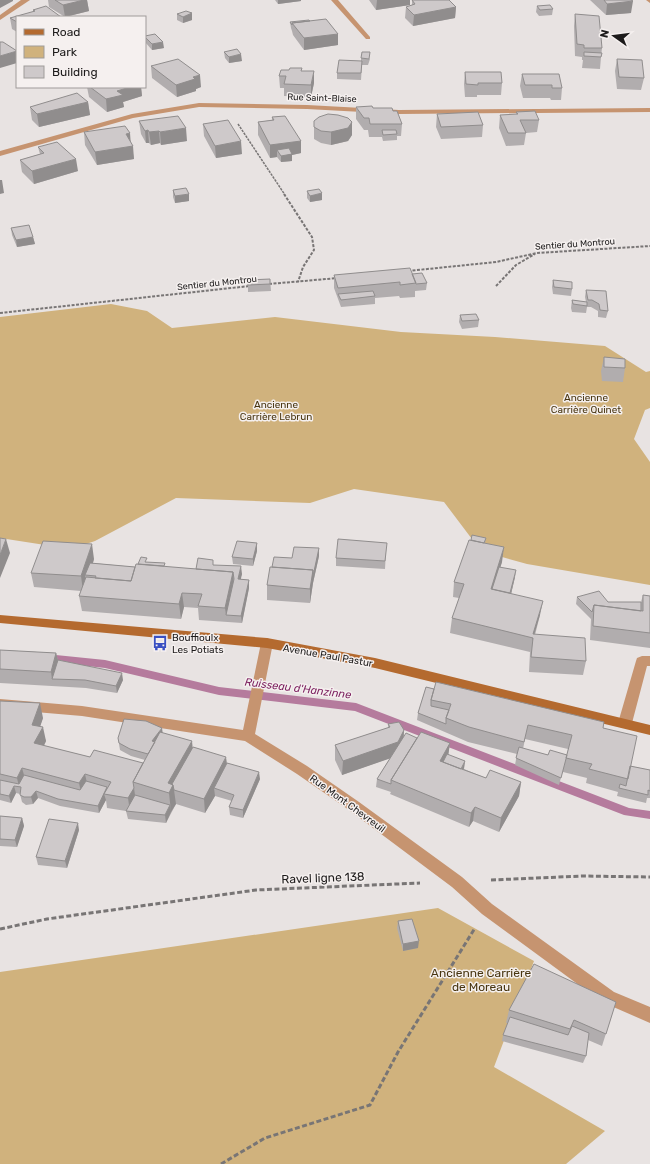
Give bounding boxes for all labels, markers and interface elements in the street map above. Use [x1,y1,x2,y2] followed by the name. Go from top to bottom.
[16,16,146,88] legend
[594,16,634,56] north arrow
[52,25,80,39] text: Road
[598,28,612,39] text: N
[52,45,78,59] text: Park
[52,65,98,79] text: Building
[287,92,357,104] street label: Rue Saint-Blaise
[535,236,615,252] street label: Sentier du Montrou
[177,274,257,292] street label: Sentier du Montrou
[551,392,621,416] park label: Ancienne Carrière Quinet
[240,399,312,423] park label: Ancienne Carrière Lebrun
[172,632,224,656] place label: Bouffioulx Les Potiats
[151,634,169,652] bus stop icon: Bouffioulx Les Potiats
[282,642,374,670] street label: Avenue Paul Pastur
[244,676,352,701] water label: Ruisseau d'Hanzinne
[307,772,388,835] street label: Rue Mont Chevreuil
[281,870,365,886] street label: Ravel ligne 138
[431,966,531,994] park label: Ancienne Carrière de Moreau

